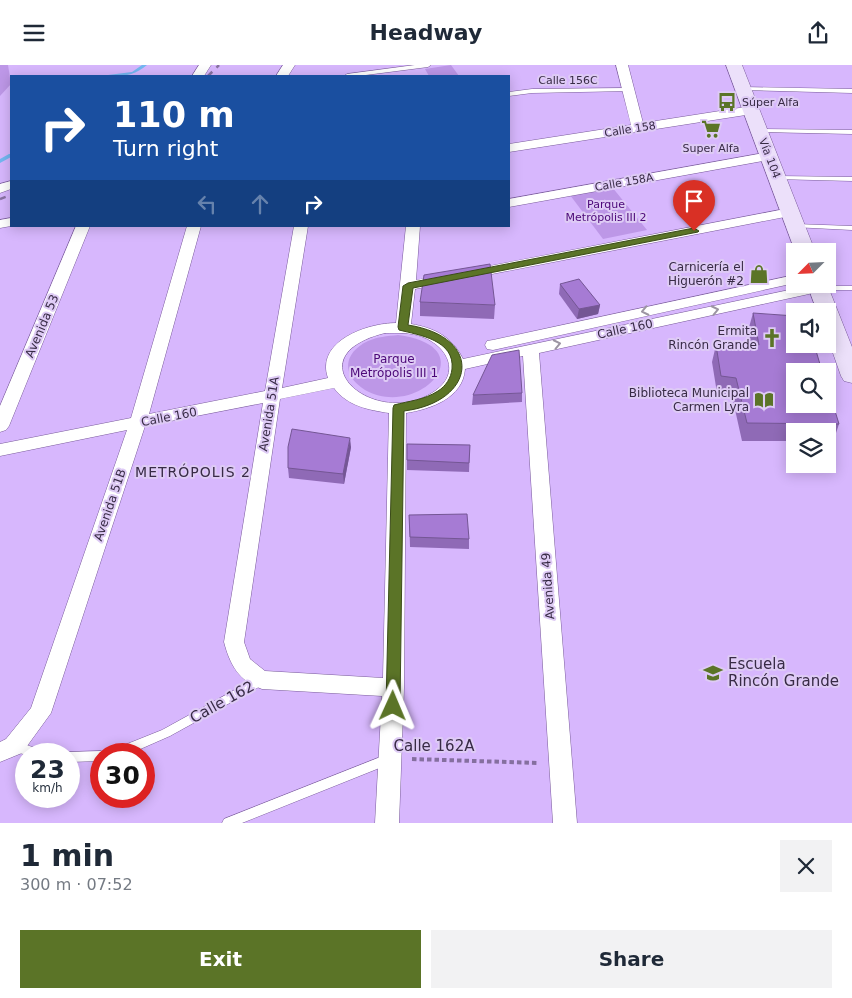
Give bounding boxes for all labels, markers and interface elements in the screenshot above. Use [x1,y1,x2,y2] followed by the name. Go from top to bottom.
[20,19,48,47] icon: menu
[804,19,832,47] icon: share
[370,20,482,45] text: Headway
[538,74,598,87] street label: Calle 156C
[716,91,738,113] bus stop icon: Súper Alfa
[30,95,95,160] icon: right
[113,95,235,135] text: 110 m
[742,96,799,109] place label: Súper Alfa
[700,118,722,140] supermarket icon: Super Alfa
[603,119,657,140] street label: Calle 158
[113,136,218,161] text: Turn right
[756,136,783,180] street label: Vía 104
[683,142,739,155] place label: Super Alfa
[594,171,655,194] street label: Calle 158A
[673,180,715,231] pin
[680,187,708,215] icon: arrive
[193,190,221,218] icon: left
[246,190,274,218] icon: ahead
[299,190,327,218] icon: right
[566,198,646,224] park label: Parque Metrópolis III 2
[786,243,836,293] north arrow
[786,243,836,473] map controls
[668,260,744,288] place label: Carnicería el Higuerón #2
[748,263,770,285] shop icon: Carnicería el Higuerón #2
[22,292,62,360] street label: Avenida 53
[786,303,836,353] button: sound
[711,305,720,315] one-way arrow
[640,306,649,316] one-way arrow
[596,316,654,342] street label: Calle 160
[668,324,757,352] place label: Ermita Rincón Grande
[761,327,783,349] church icon: Ermita Rincón Grande
[552,339,561,349] one-way arrow
[350,352,438,380] park label: Parque Metrópolis III 1
[786,363,836,413] button: search
[256,375,282,452] street label: Avenida 51A
[629,386,749,414] place label: Biblioteca Municipal Carmen Lyra
[753,389,775,411] library icon: Biblioteca Municipal Carmen Lyra
[140,405,198,429] street label: Calle 160
[786,423,836,473] button: layers
[135,463,251,480] district label: METRÓPOLIS 2
[91,467,129,543] street label: Avenida 51B
[539,552,557,620] street label: Avenida 49
[728,655,839,690] place label: Escuela Rincón Grande
[702,662,724,684] school or university icon: Escuela Rincón Grande
[187,677,257,727] street label: Calle 162
[366,679,418,731] position arrow
[394,737,475,755] street label: Calle 162A
[90,743,155,808] speed limit sign: 30
[30,755,65,784] text: 23
[32,781,63,795] text: km/h
[20,838,114,873] text: 1 min
[780,840,832,892] button: close
[20,875,133,894] text: 300 m · 07:52
[20,930,421,988] button: Exit
[431,930,832,988] button: Share

